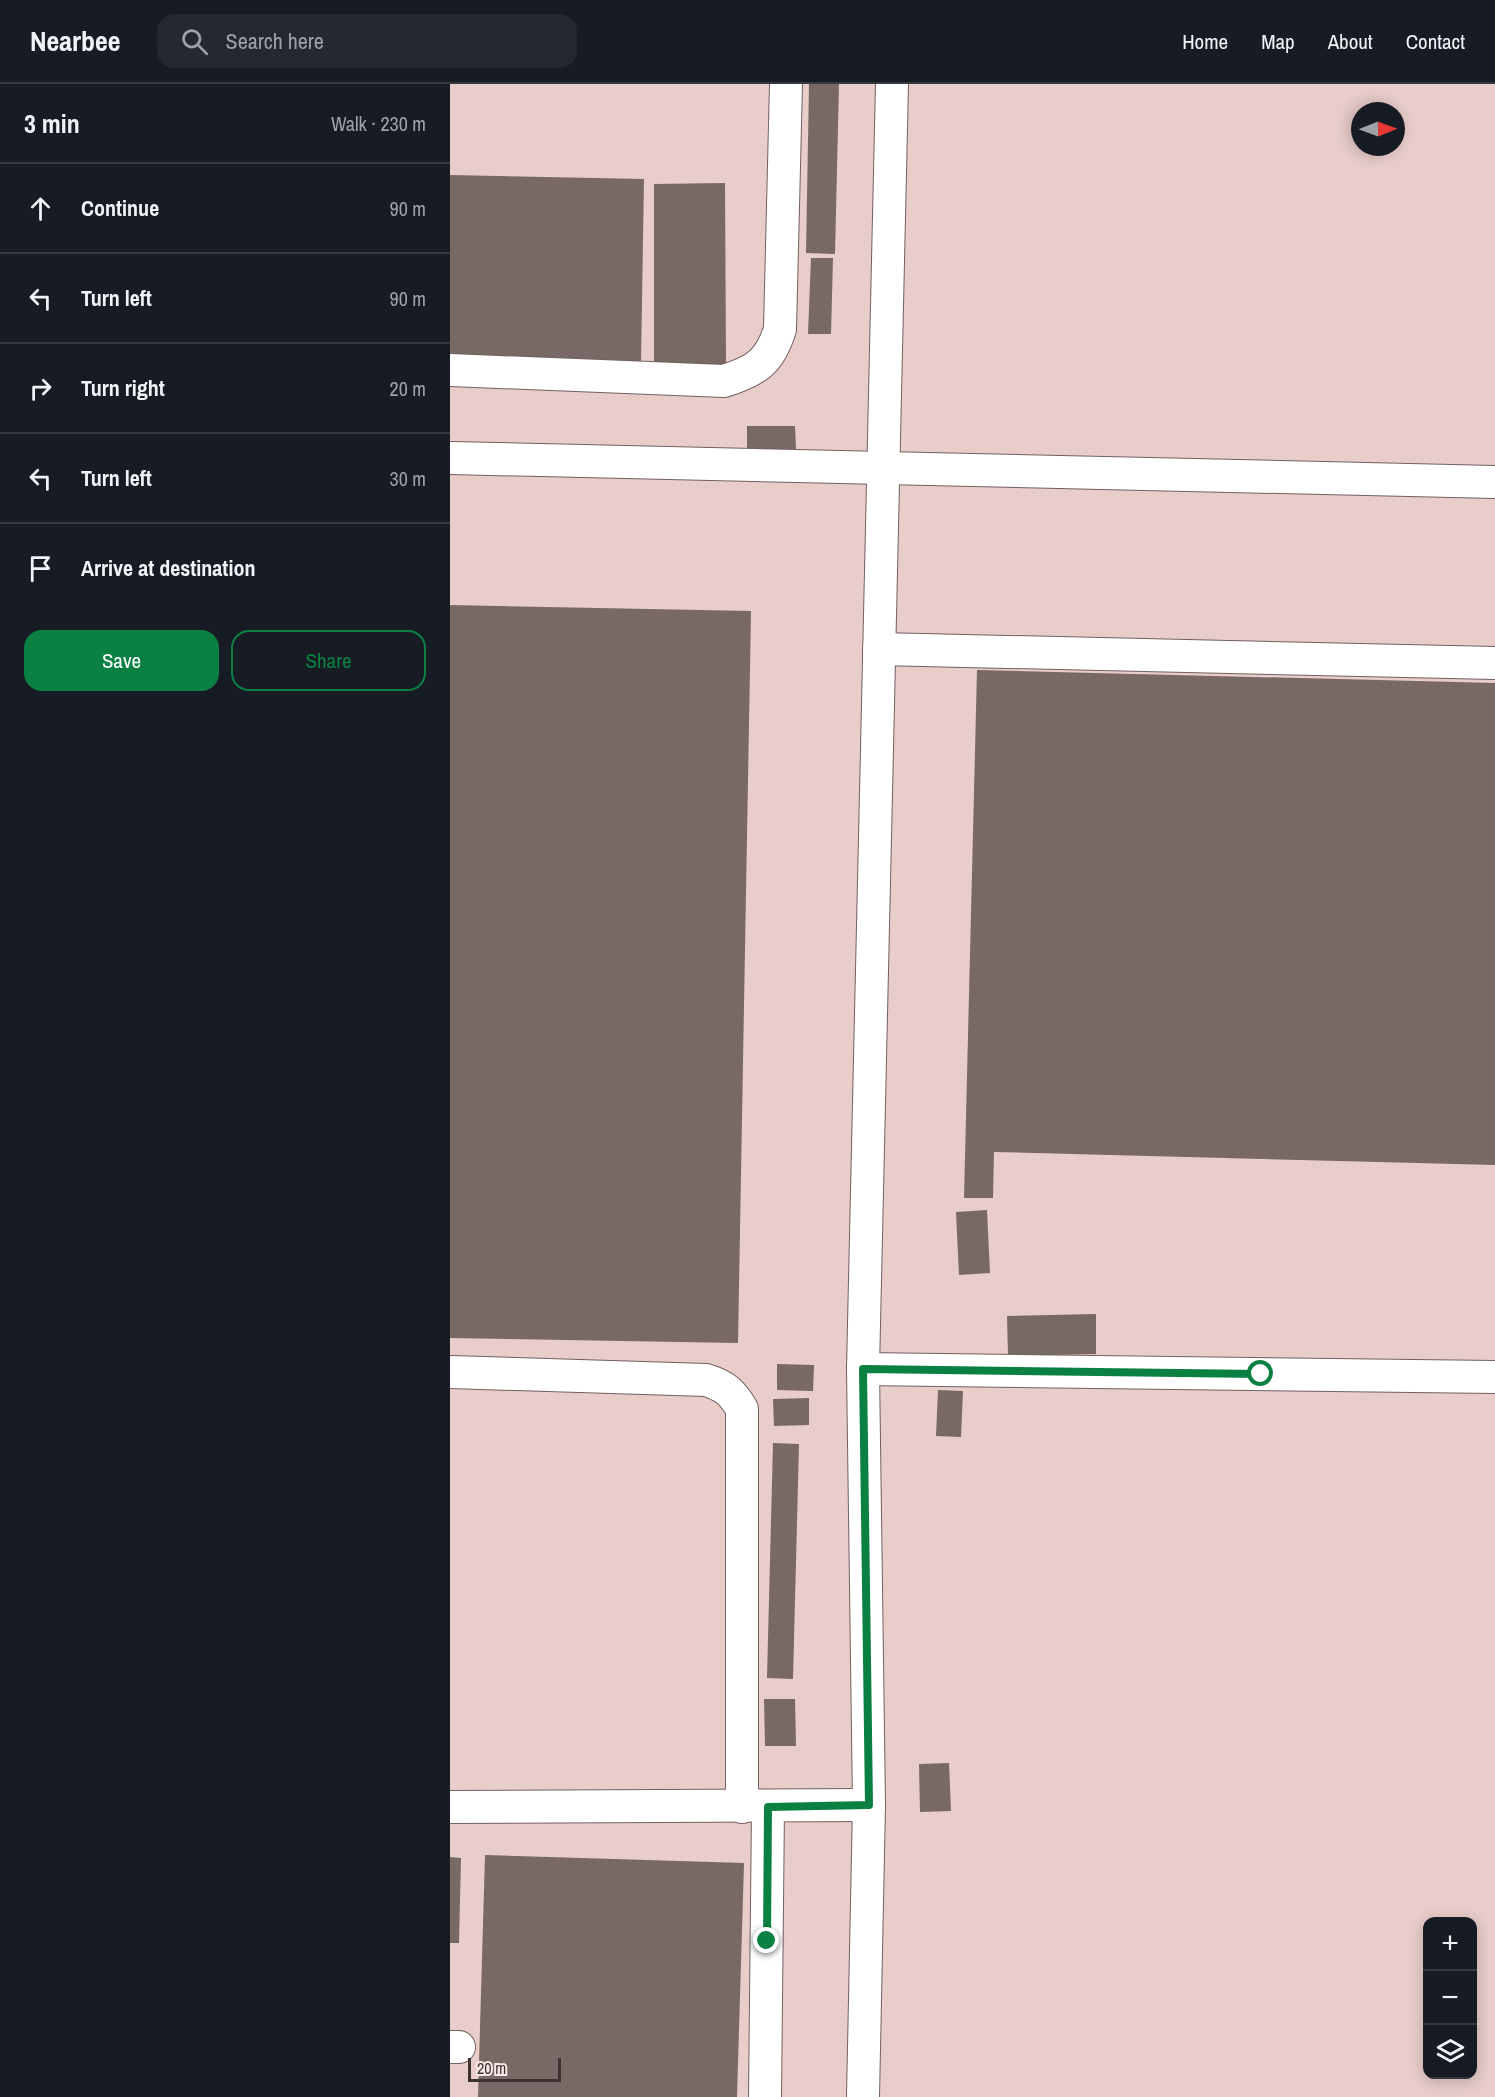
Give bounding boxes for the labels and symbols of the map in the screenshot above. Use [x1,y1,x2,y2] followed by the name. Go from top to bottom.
[1351,102,1405,156] north arrow
[1247,1360,1273,1386] route start
[753,1927,779,1953] route end
[468,2055,561,2082] scale bar

